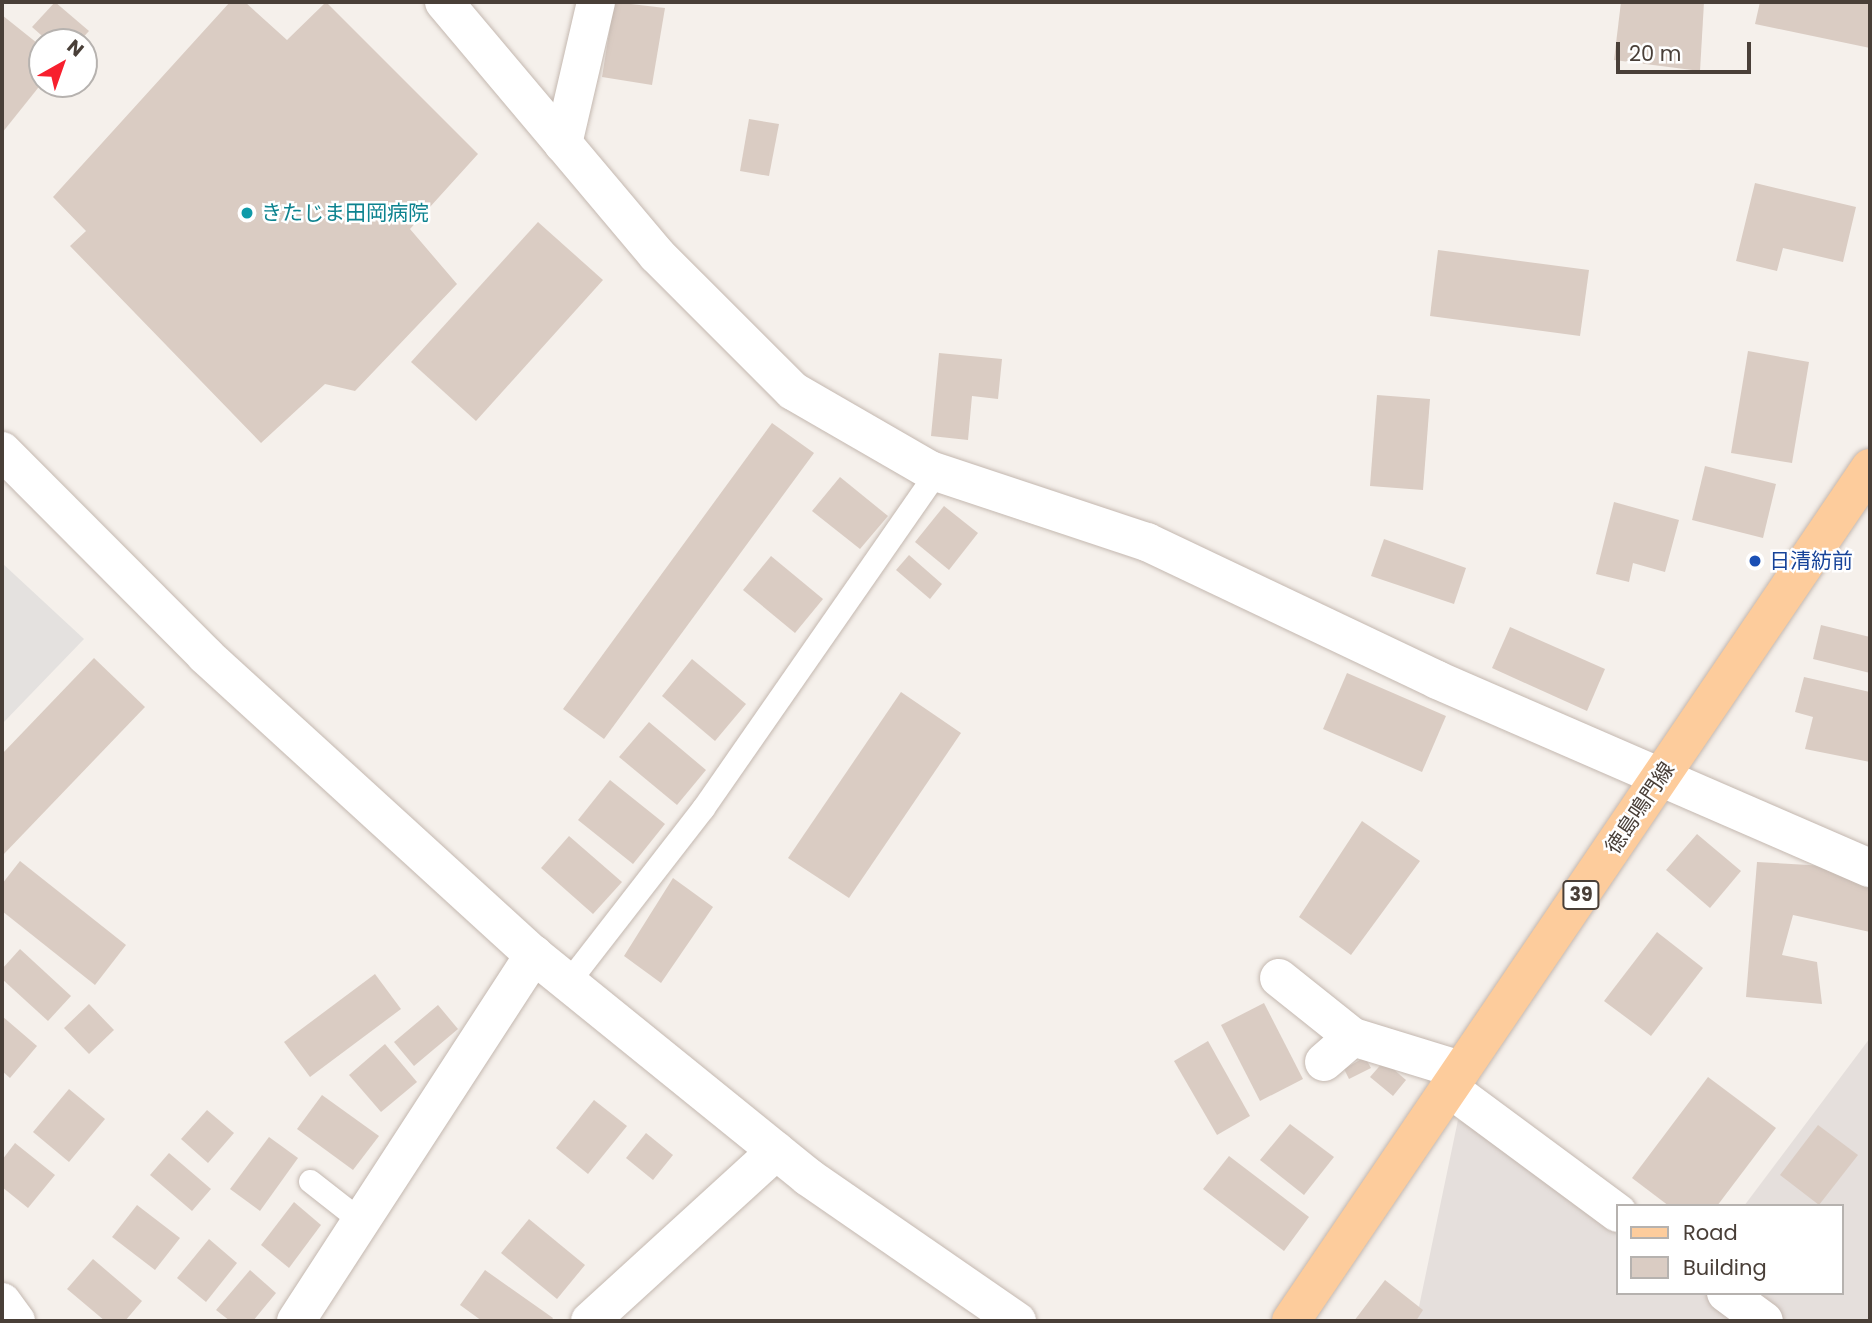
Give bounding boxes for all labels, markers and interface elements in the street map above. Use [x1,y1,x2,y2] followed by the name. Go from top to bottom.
[28,28,98,98] north arrow
[1620,28,1755,72] scale bar
[61,33,90,63] text: N
[1629,39,1682,68] text: 20 m
[261,200,429,226] place label: きたじま田岡病院
[239,205,255,221] marker: きたじま田岡病院
[1769,548,1853,574] place label: 日清紡前
[1747,553,1763,569] marker: 日清紡前
[1600,757,1680,859] street label: 徳島鳴門線
[1562,880,1600,911] road number: 39
[1616,1204,1844,1295] legend
[1683,1218,1738,1247] text: Road
[1683,1253,1767,1282] text: Building

